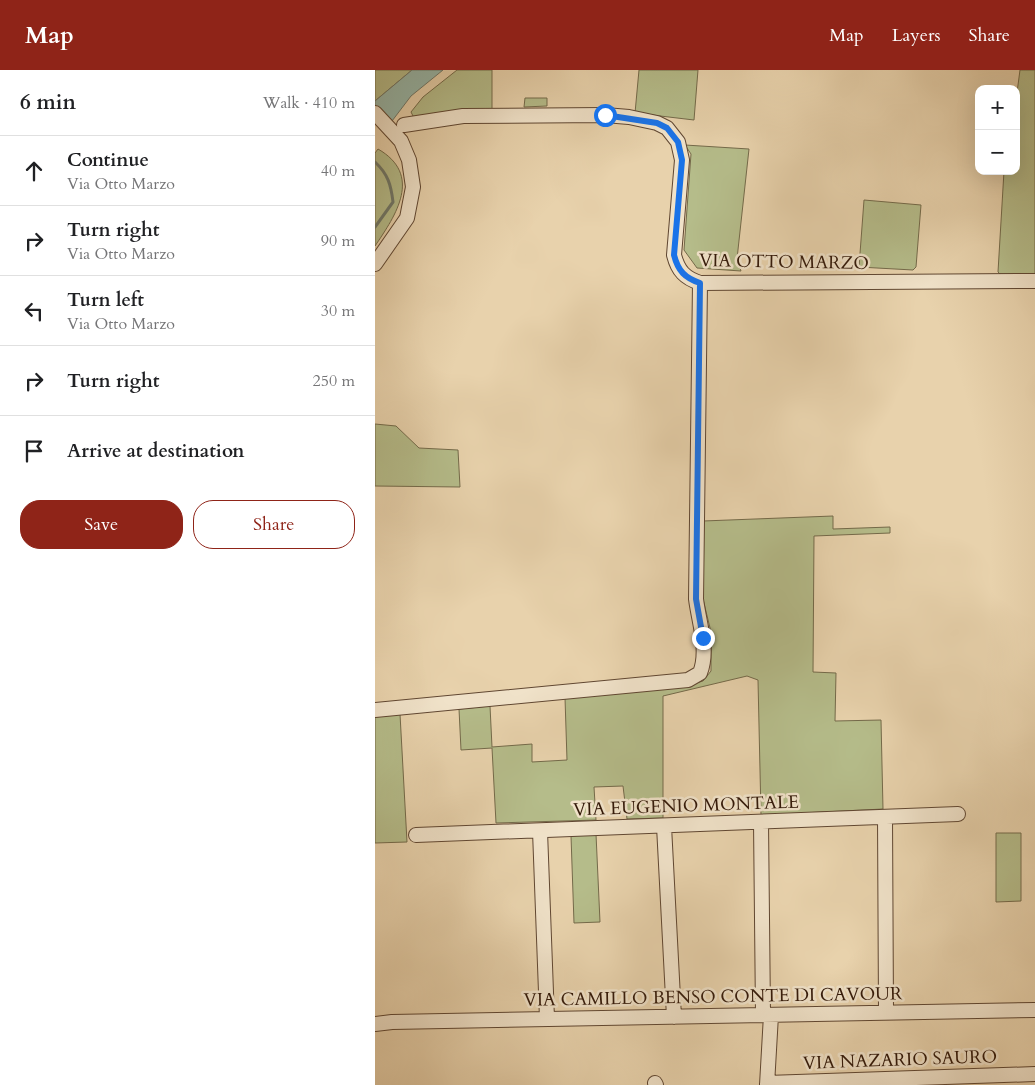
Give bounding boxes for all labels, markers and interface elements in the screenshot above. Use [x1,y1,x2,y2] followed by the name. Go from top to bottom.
[25,19,74,52] text: Map
[829,23,864,48] text: Map
[892,23,941,48] text: Layers
[969,23,1010,48] text: Share
[975,85,1020,175] map controls
[975,85,1020,130] button: +
[20,88,76,117] text: 6 min
[263,92,355,114] text: Walk · 410 m
[594,104,617,127] route start
[975,130,1020,175] button: −
[67,147,149,173] text: Continue
[20,157,48,185] icon: ahead
[321,160,355,182] text: 40 m
[67,173,175,195] text: Via Otto Marzo
[67,217,159,243] text: Turn right
[20,227,48,255] icon: right
[321,230,355,252] text: 90 m
[67,243,175,265] text: Via Otto Marzo
[699,248,869,276] street label: VIA OTTO MARZO
[67,287,144,313] text: Turn left
[20,297,48,325] icon: left
[321,300,355,322] text: 30 m
[67,313,175,335] text: Via Otto Marzo
[20,367,48,395] icon: right
[67,368,159,394] text: Turn right
[313,370,355,392] text: 250 m
[20,437,48,465] icon: arrive
[67,438,244,464] text: Arrive at destination
[20,500,183,549] button: Save
[193,500,355,549] button: Share
[692,627,715,650] route end
[573,790,799,822] street label: VIA EUGENIO MONTALE
[523,981,903,1013] street label: VIA CAMILLO BENSO CONTE DI CAVOUR
[802,1044,998,1076] street label: VIA NAZARIO SAURO

